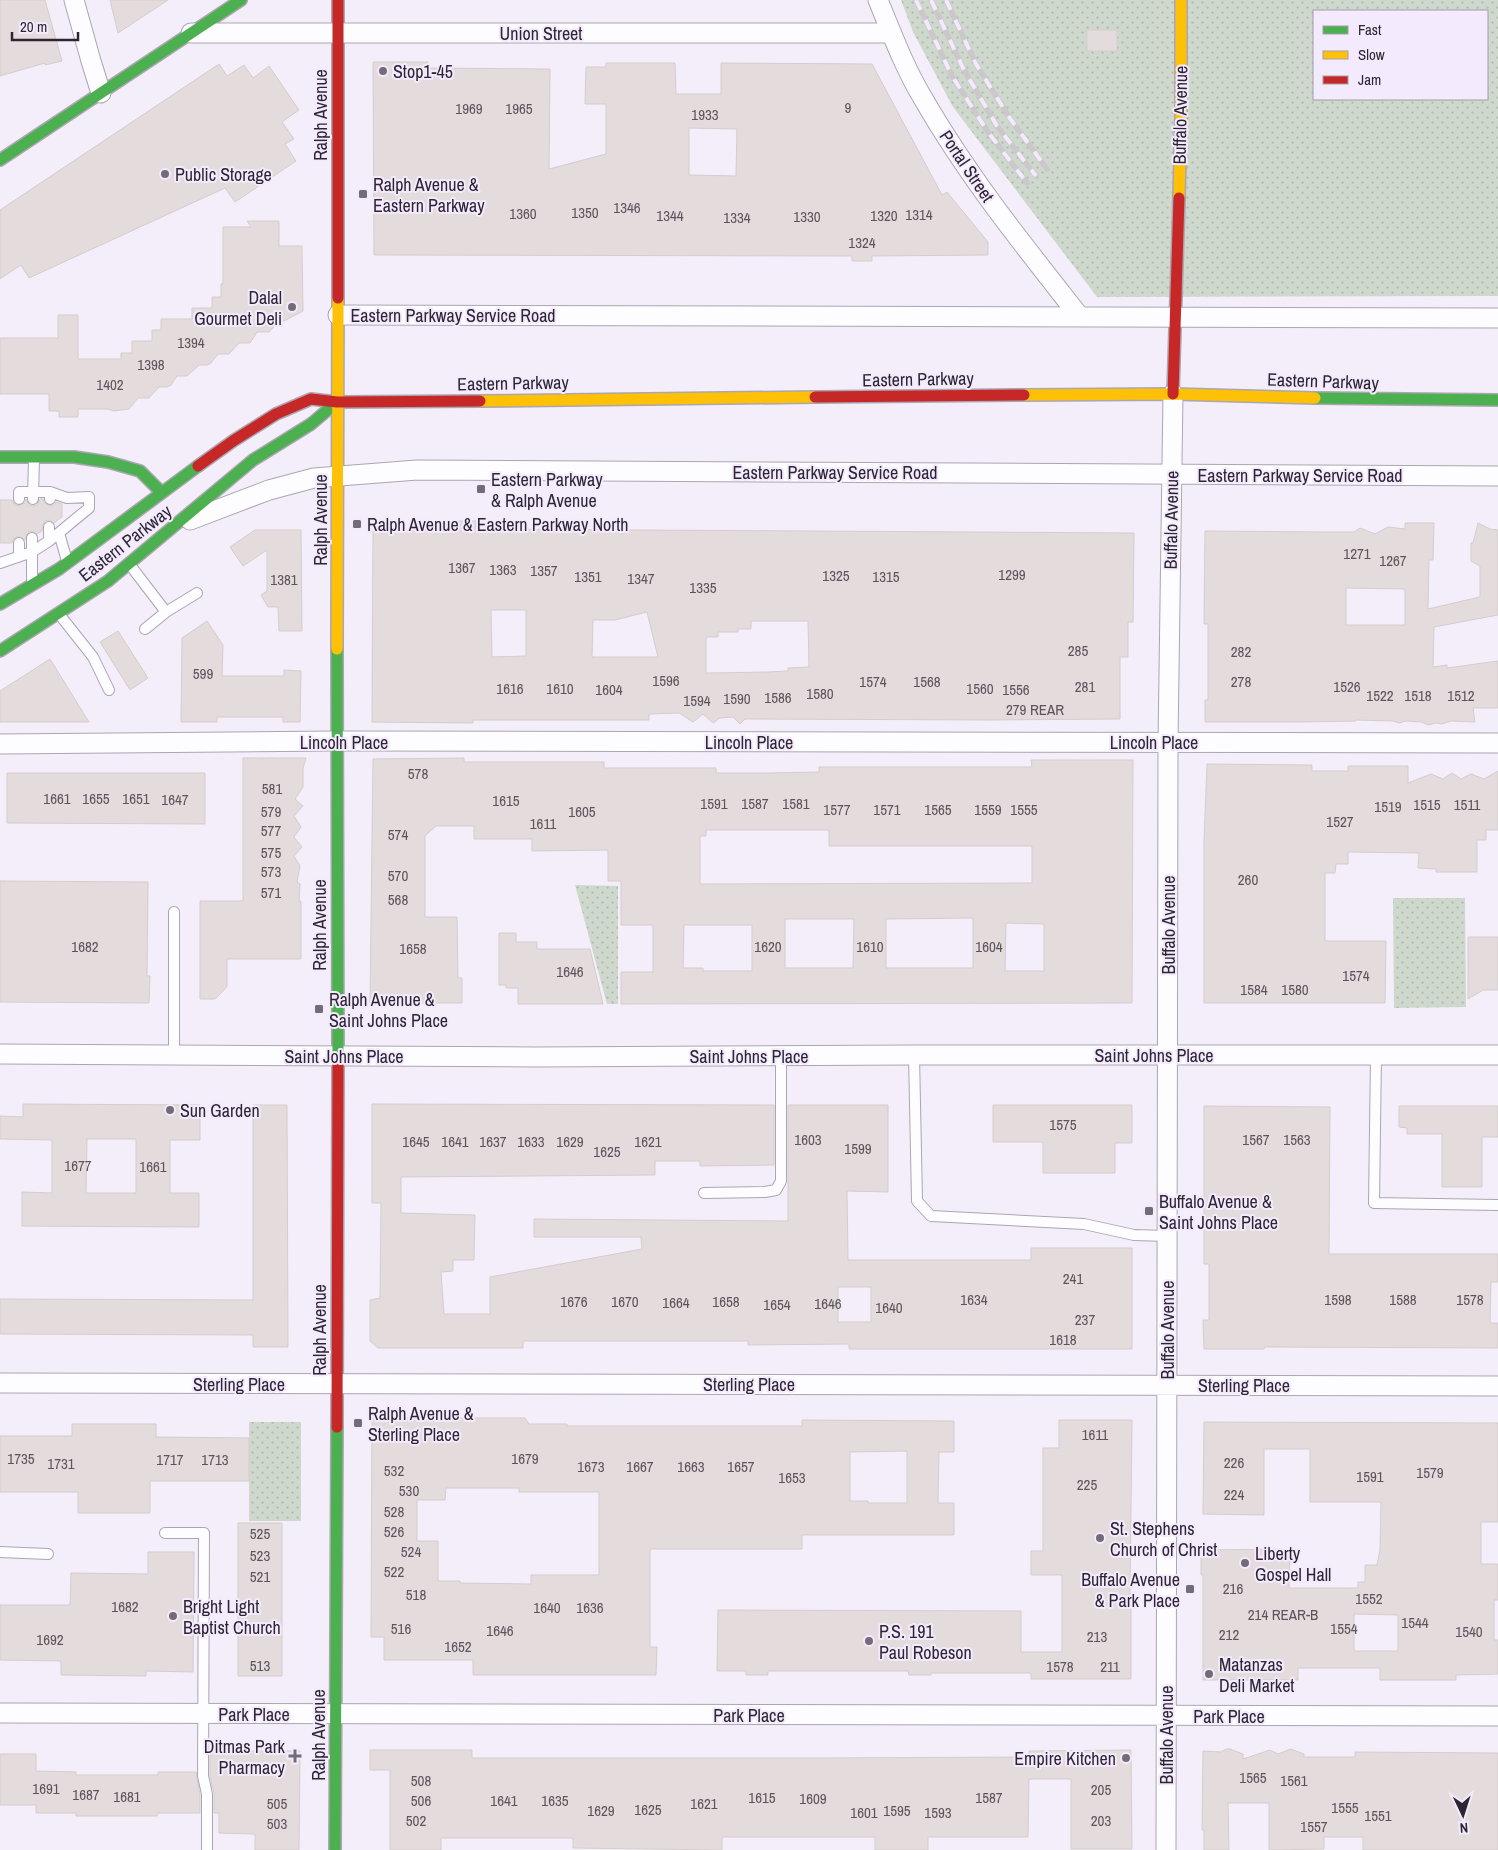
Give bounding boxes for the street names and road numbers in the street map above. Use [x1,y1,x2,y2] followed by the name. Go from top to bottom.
[500,21,582,46] street label: Union Street
[1167,65,1193,165] street label: Buffalo Avenue
[308,69,333,161] street label: Ralph Avenue
[934,125,1000,207] street label: Portal Street
[350,303,556,328] street label: Eastern Parkway Service Road
[862,366,975,392] street label: Eastern Parkway
[1267,367,1380,395] street label: Eastern Parkway
[457,370,570,396] street label: Eastern Parkway
[732,460,938,485] street label: Eastern Parkway Service Road
[1197,463,1403,488] street label: Eastern Parkway Service Road
[1158,470,1184,570] street label: Buffalo Avenue
[308,474,333,566] street label: Ralph Avenue
[73,498,177,587] street label: Eastern Parkway
[300,730,388,755] street label: Lincoln Place
[705,730,793,755] street label: Lincoln Place
[1110,730,1198,755] street label: Lincoln Place
[1156,876,1181,974] street label: Buffalo Avenue
[307,879,332,971] street label: Ralph Avenue
[1095,1043,1213,1068] street label: Saint Johns Place
[285,1044,403,1069] street label: Saint Johns Place
[690,1044,808,1069] street label: Saint Johns Place
[1155,1281,1180,1379] street label: Buffalo Avenue
[307,1284,332,1376] street label: Ralph Avenue
[193,1372,285,1397] street label: Sterling Place
[703,1372,795,1397] street label: Sterling Place
[1198,1373,1290,1398] street label: Sterling Place
[1154,1686,1179,1784] street label: Buffalo Avenue
[306,1689,331,1781] street label: Ralph Avenue
[218,1702,290,1727] street label: Park Place
[713,1703,785,1728] street label: Park Place
[1193,1704,1265,1729] street label: Park Place

